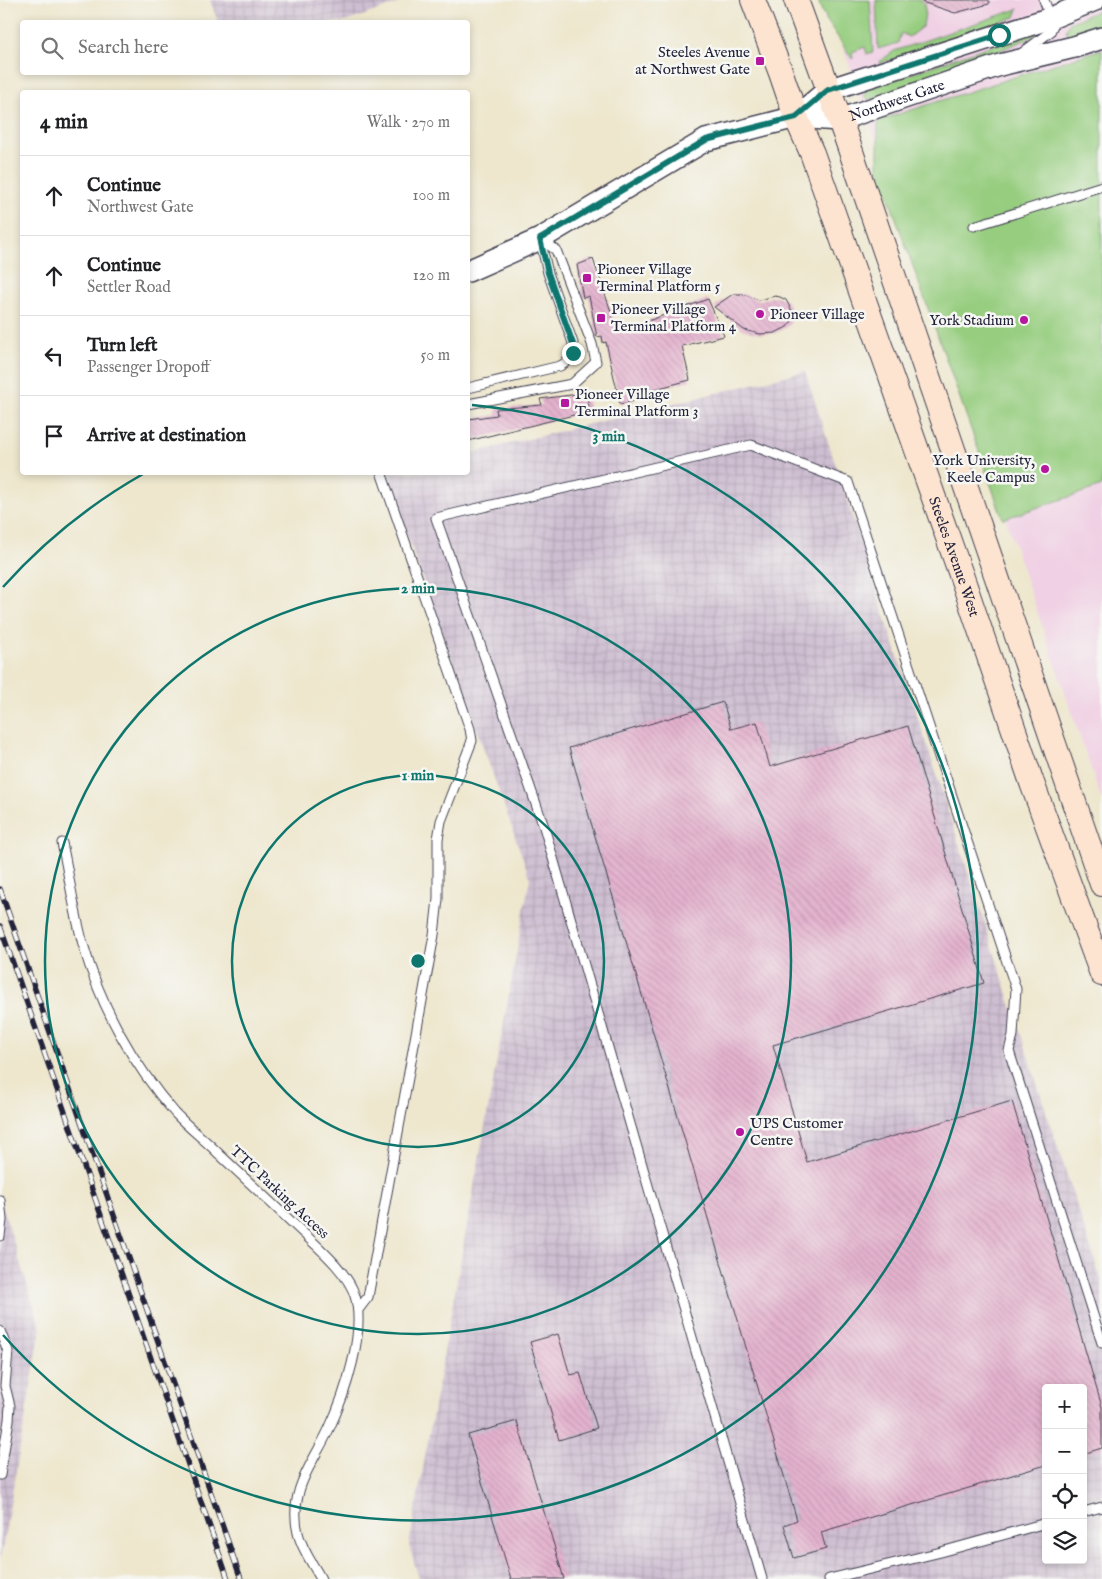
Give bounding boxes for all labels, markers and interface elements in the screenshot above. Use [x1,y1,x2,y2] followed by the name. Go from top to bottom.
[20,20,470,75] search box
[988,24,1011,47] route start
[38,34,66,62] icon: search
[78,36,169,60] text: Search here
[635,43,750,79] place label: Steeles Avenue at Northwest Gate
[754,55,766,67] marker: Steeles Avenue at Northwest Gate
[846,76,947,126] street label: Northwest Gate
[40,109,88,136] text: 4 min
[367,113,450,133] text: Walk · 270 m
[87,174,161,198] text: Continue
[40,182,68,210] icon: ahead
[413,186,450,206] text: 100 m
[87,198,193,218] text: Northwest Gate
[87,254,161,278] text: Continue
[597,260,721,296] place label: Pioneer Village Terminal Platform 5
[40,262,68,290] icon: ahead
[413,266,450,286] text: 120 m
[581,272,593,284] marker: Pioneer Village Terminal Platform 5
[87,278,171,298] text: Settler Road
[611,300,737,336] place label: Pioneer Village Terminal Platform 4
[770,305,865,324] place label: Pioneer Village
[754,308,766,320] marker: Pioneer Village
[929,311,1014,330] place label: York Stadium
[595,312,607,324] marker: Pioneer Village Terminal Platform 4
[1018,314,1030,326] marker: York Stadium
[87,334,158,358] text: Turn left
[40,342,68,370] icon: left
[562,342,585,365] route end
[421,346,450,366] text: 50 m
[87,358,210,378] text: Passenger Dropoff
[575,385,698,421] place label: Pioneer Village Terminal Platform 3
[559,397,571,409] marker: Pioneer Village Terminal Platform 3
[40,422,68,450] icon: arrive
[87,424,246,448] text: Arrive at destination
[593,427,625,446] text: 3 min
[932,451,1035,487] place label: York University, Keele Campus
[1039,463,1051,475] marker: York University, Keele Campus
[924,494,984,619] street label: Steeles Avenue West
[401,579,435,598] text: 2 min
[402,766,434,785] text: 1 min
[409,952,427,970] centre of rings
[750,1114,844,1150] place label: UPS Customer Centre
[734,1126,746,1138] marker: UPS Customer Centre
[226,1142,333,1243] street label: TTC Parking Access
[1042,1384,1087,1564] map controls
[1042,1384,1087,1429] button: +
[1042,1429,1087,1474] button: −
[1042,1474,1087,1519] button: locate
[1042,1519,1087,1564] button: layers

